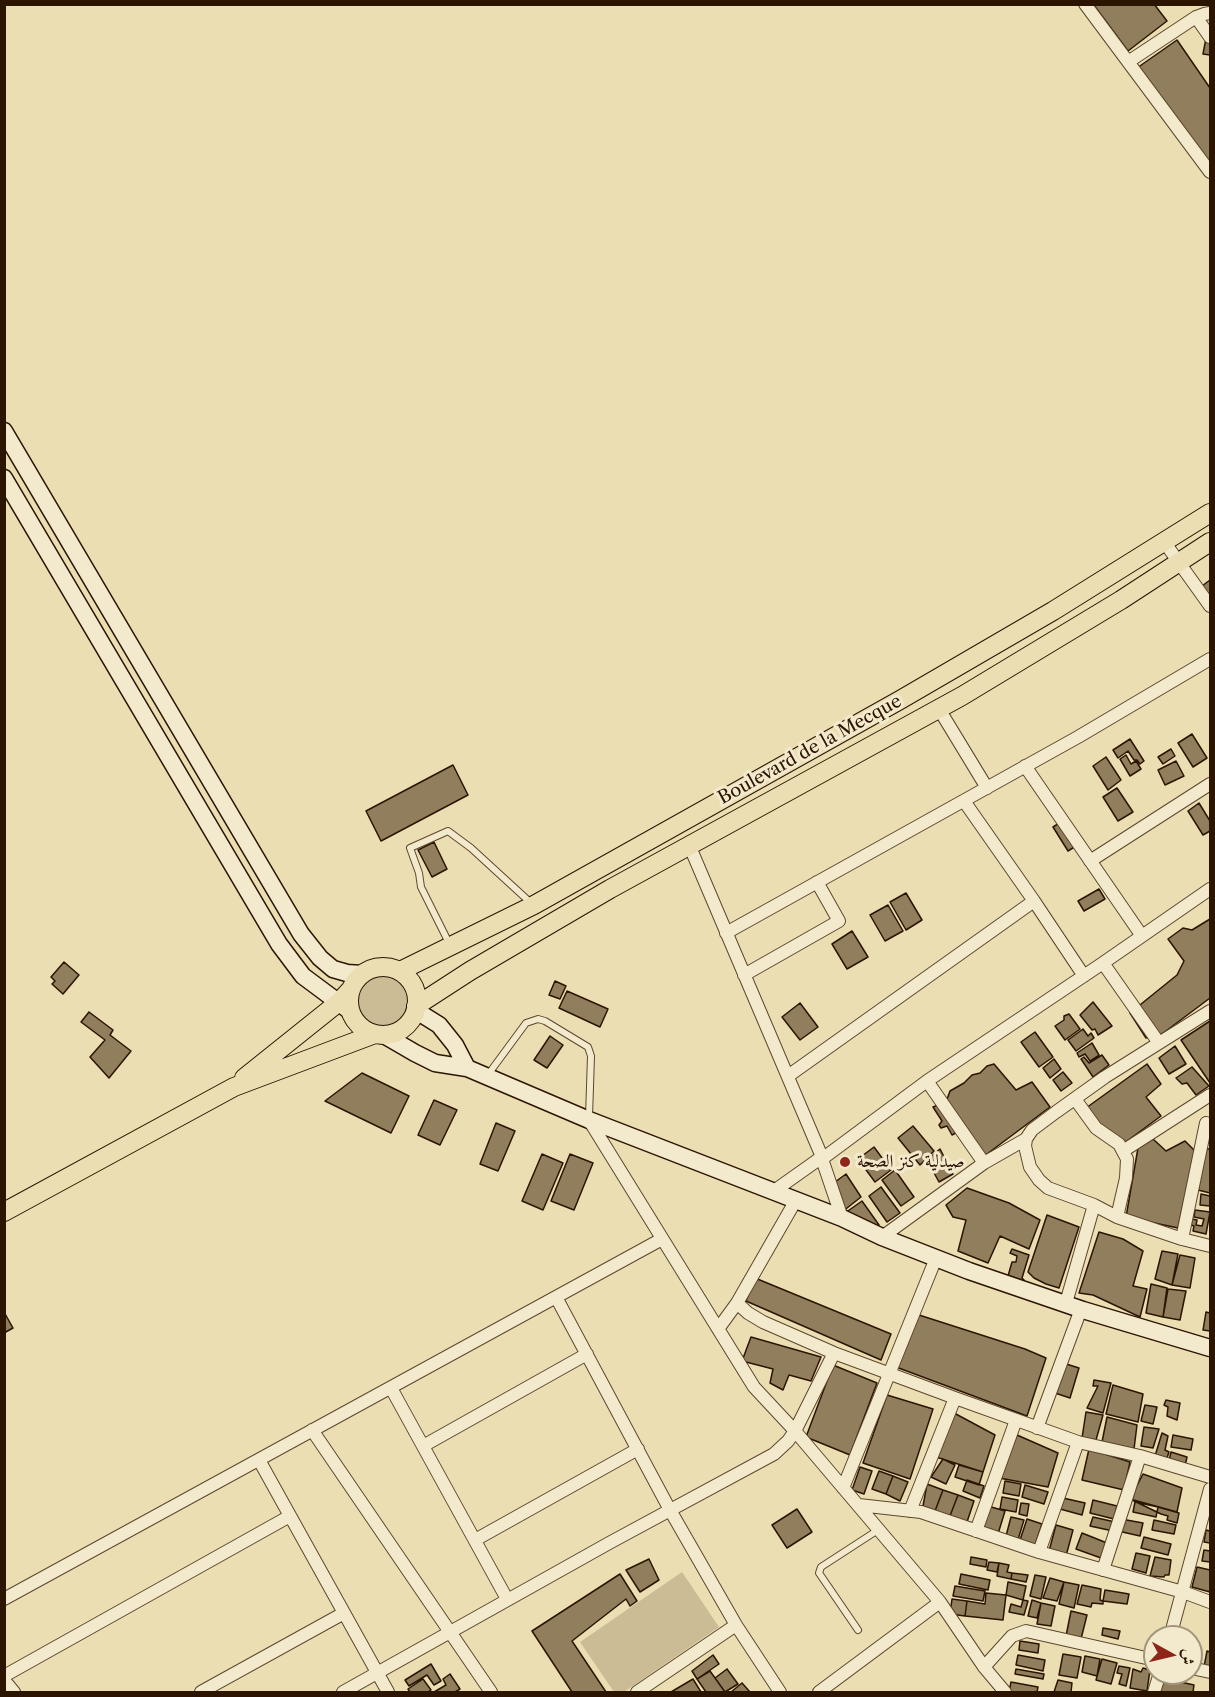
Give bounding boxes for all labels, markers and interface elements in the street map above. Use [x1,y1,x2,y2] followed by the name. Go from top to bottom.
[714,691,906,809] street label: Boulevard de la Mecque
[857,1151,965,1173] place label: صيدلية كنز الصحة
[838,1155,852,1169] marker: صيدلية كنز الصحة
[1143,1625,1203,1685] north arrow
[1178,1648,1200,1666] text: ش

